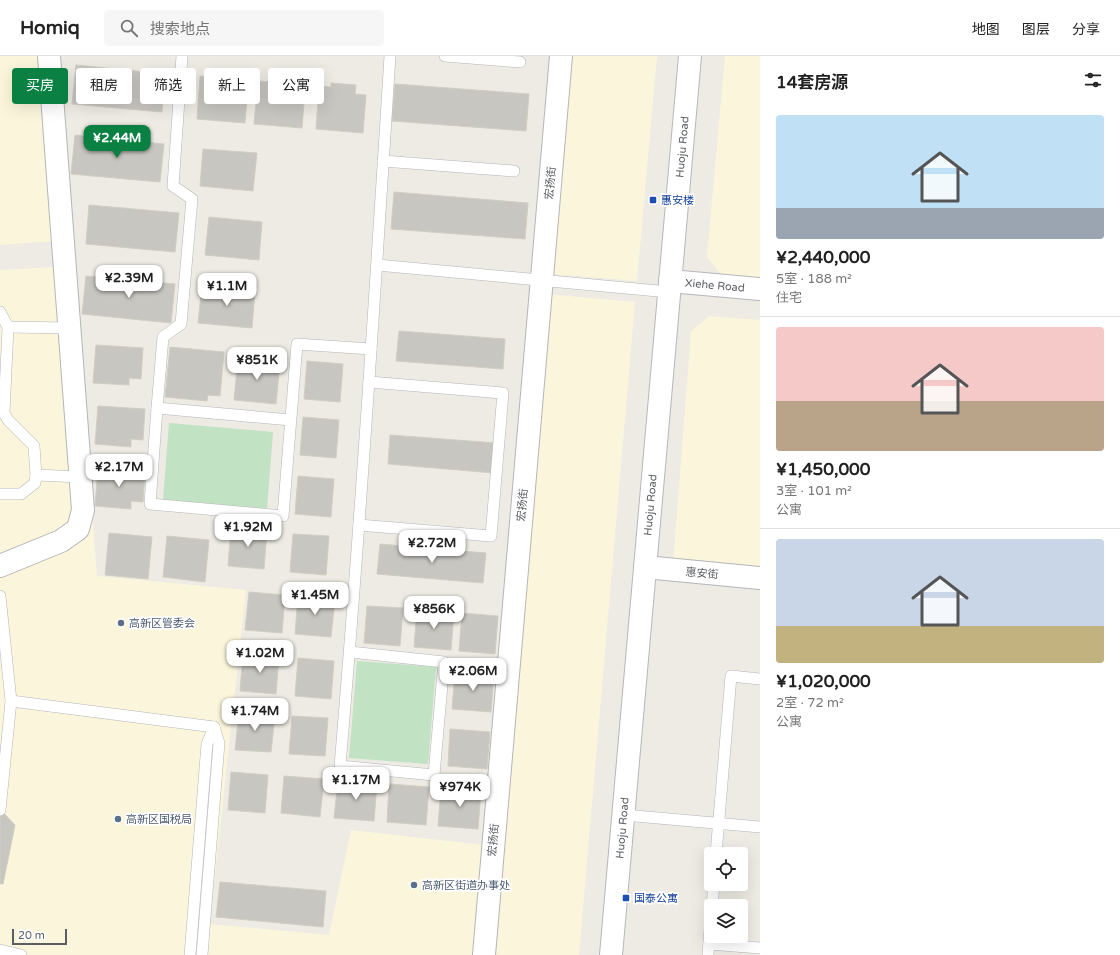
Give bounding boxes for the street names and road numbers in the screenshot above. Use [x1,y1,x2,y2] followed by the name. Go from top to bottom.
[673,116,692,178] street label: Huoju Road
[543,166,558,200] street label: 宏扬街
[685,276,745,295] street label: Xiehe Road
[641,474,660,536] street label: Huoju Road
[515,488,530,522] street label: 宏扬街
[685,566,719,581] street label: 惠安街
[613,797,632,859] street label: Huoju Road
[486,823,501,857] street label: 宏扬街

